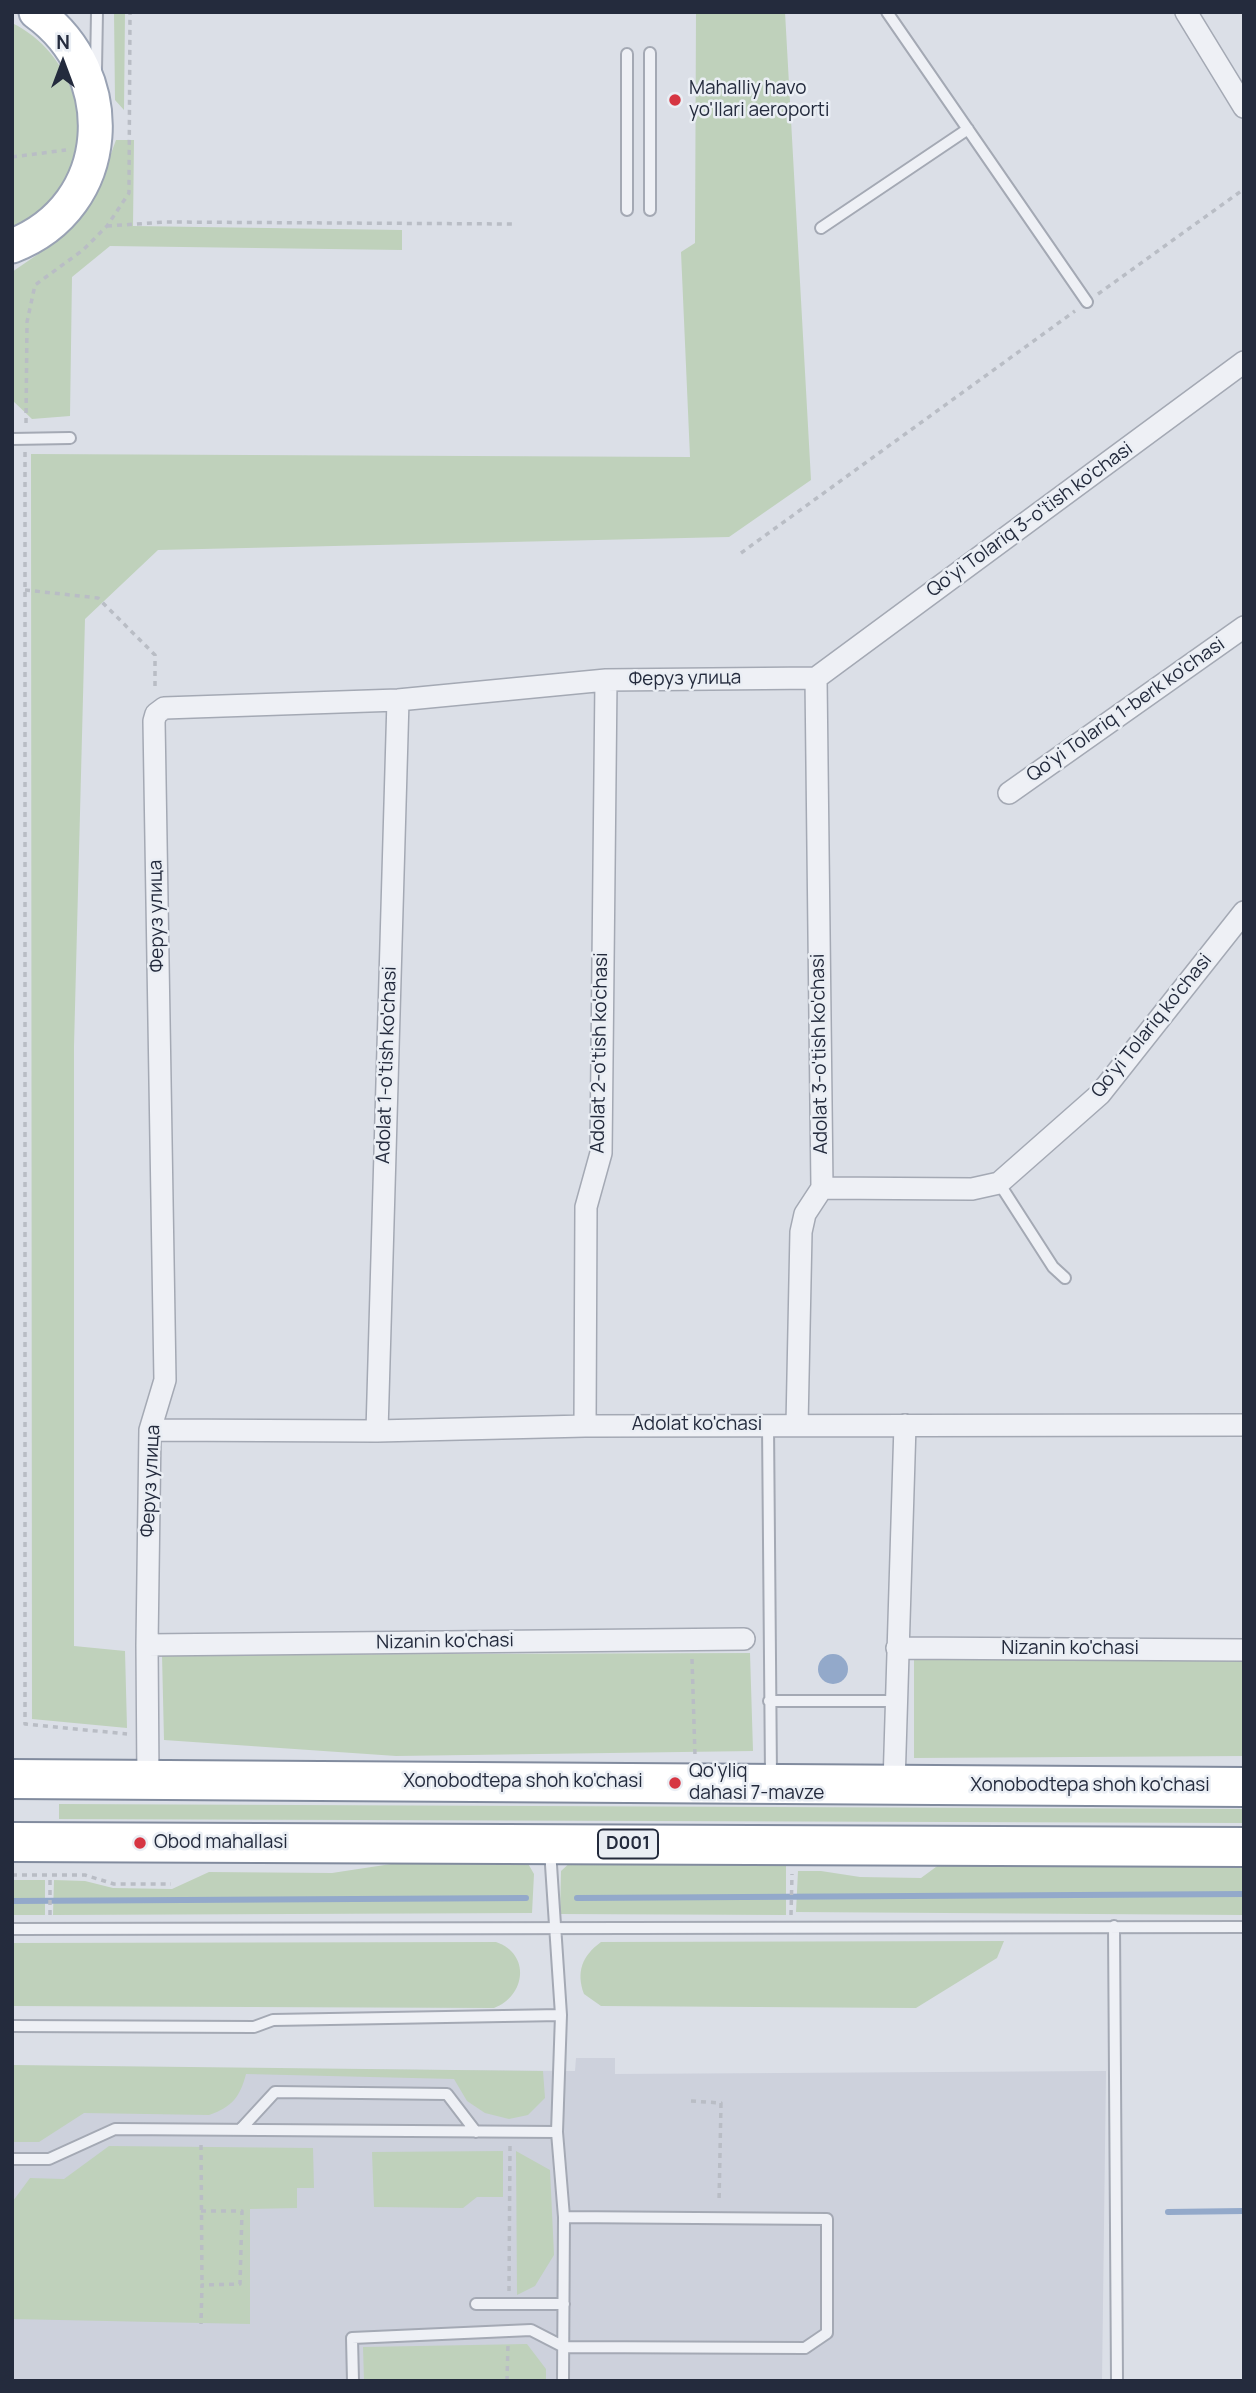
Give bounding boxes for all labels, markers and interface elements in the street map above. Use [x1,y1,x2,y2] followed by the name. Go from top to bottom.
[28,28,98,98] north arrow
[56,29,70,55] text: N
[689,78,829,122] place label: Mahalliy havo yo'llari aeroporti
[667,92,683,108] marker: Mahalliy havo yo'llari aeroporti
[923,438,1137,602] street label: Qo'yi Tolariq 3-o'tish ko'chasi
[1023,633,1229,787] street label: Qo'yi Tolariq 1-berk ko'chasi
[629,667,741,691] street label: Феруз улица
[145,860,169,972] street label: Феруз улица
[1087,949,1217,1103] street label: Qo'yi Tolariq ko'chasi
[587,952,613,1154] street label: Adolat 2-o'tish ko'chasi
[807,953,833,1155] street label: Adolat 3-o'tish ko'chasi
[372,966,402,1164] street label: Adolat 1-o'tish ko'chasi
[632,1414,762,1436] street label: Adolat ko'chasi
[137,1424,165,1538] street label: Феруз улица
[376,1629,514,1655] street label: Nizanin ko'chasi
[1001,1638,1139,1660] street label: Nizanin ko'chasi
[689,1761,824,1805] place label: Qo'yliq dahasi 7-mavze
[403,1771,643,1793] street label: Xonobodtepa shoh ko'chasi
[667,1775,683,1791] marker: Qo'yliq dahasi 7-mavze
[970,1775,1210,1797] street label: Xonobodtepa shoh ko'chasi
[598,1830,658,1858] road number: D001
[154,1832,288,1854] place label: Obod mahallasi
[132,1835,148,1851] marker: Obod mahallasi

